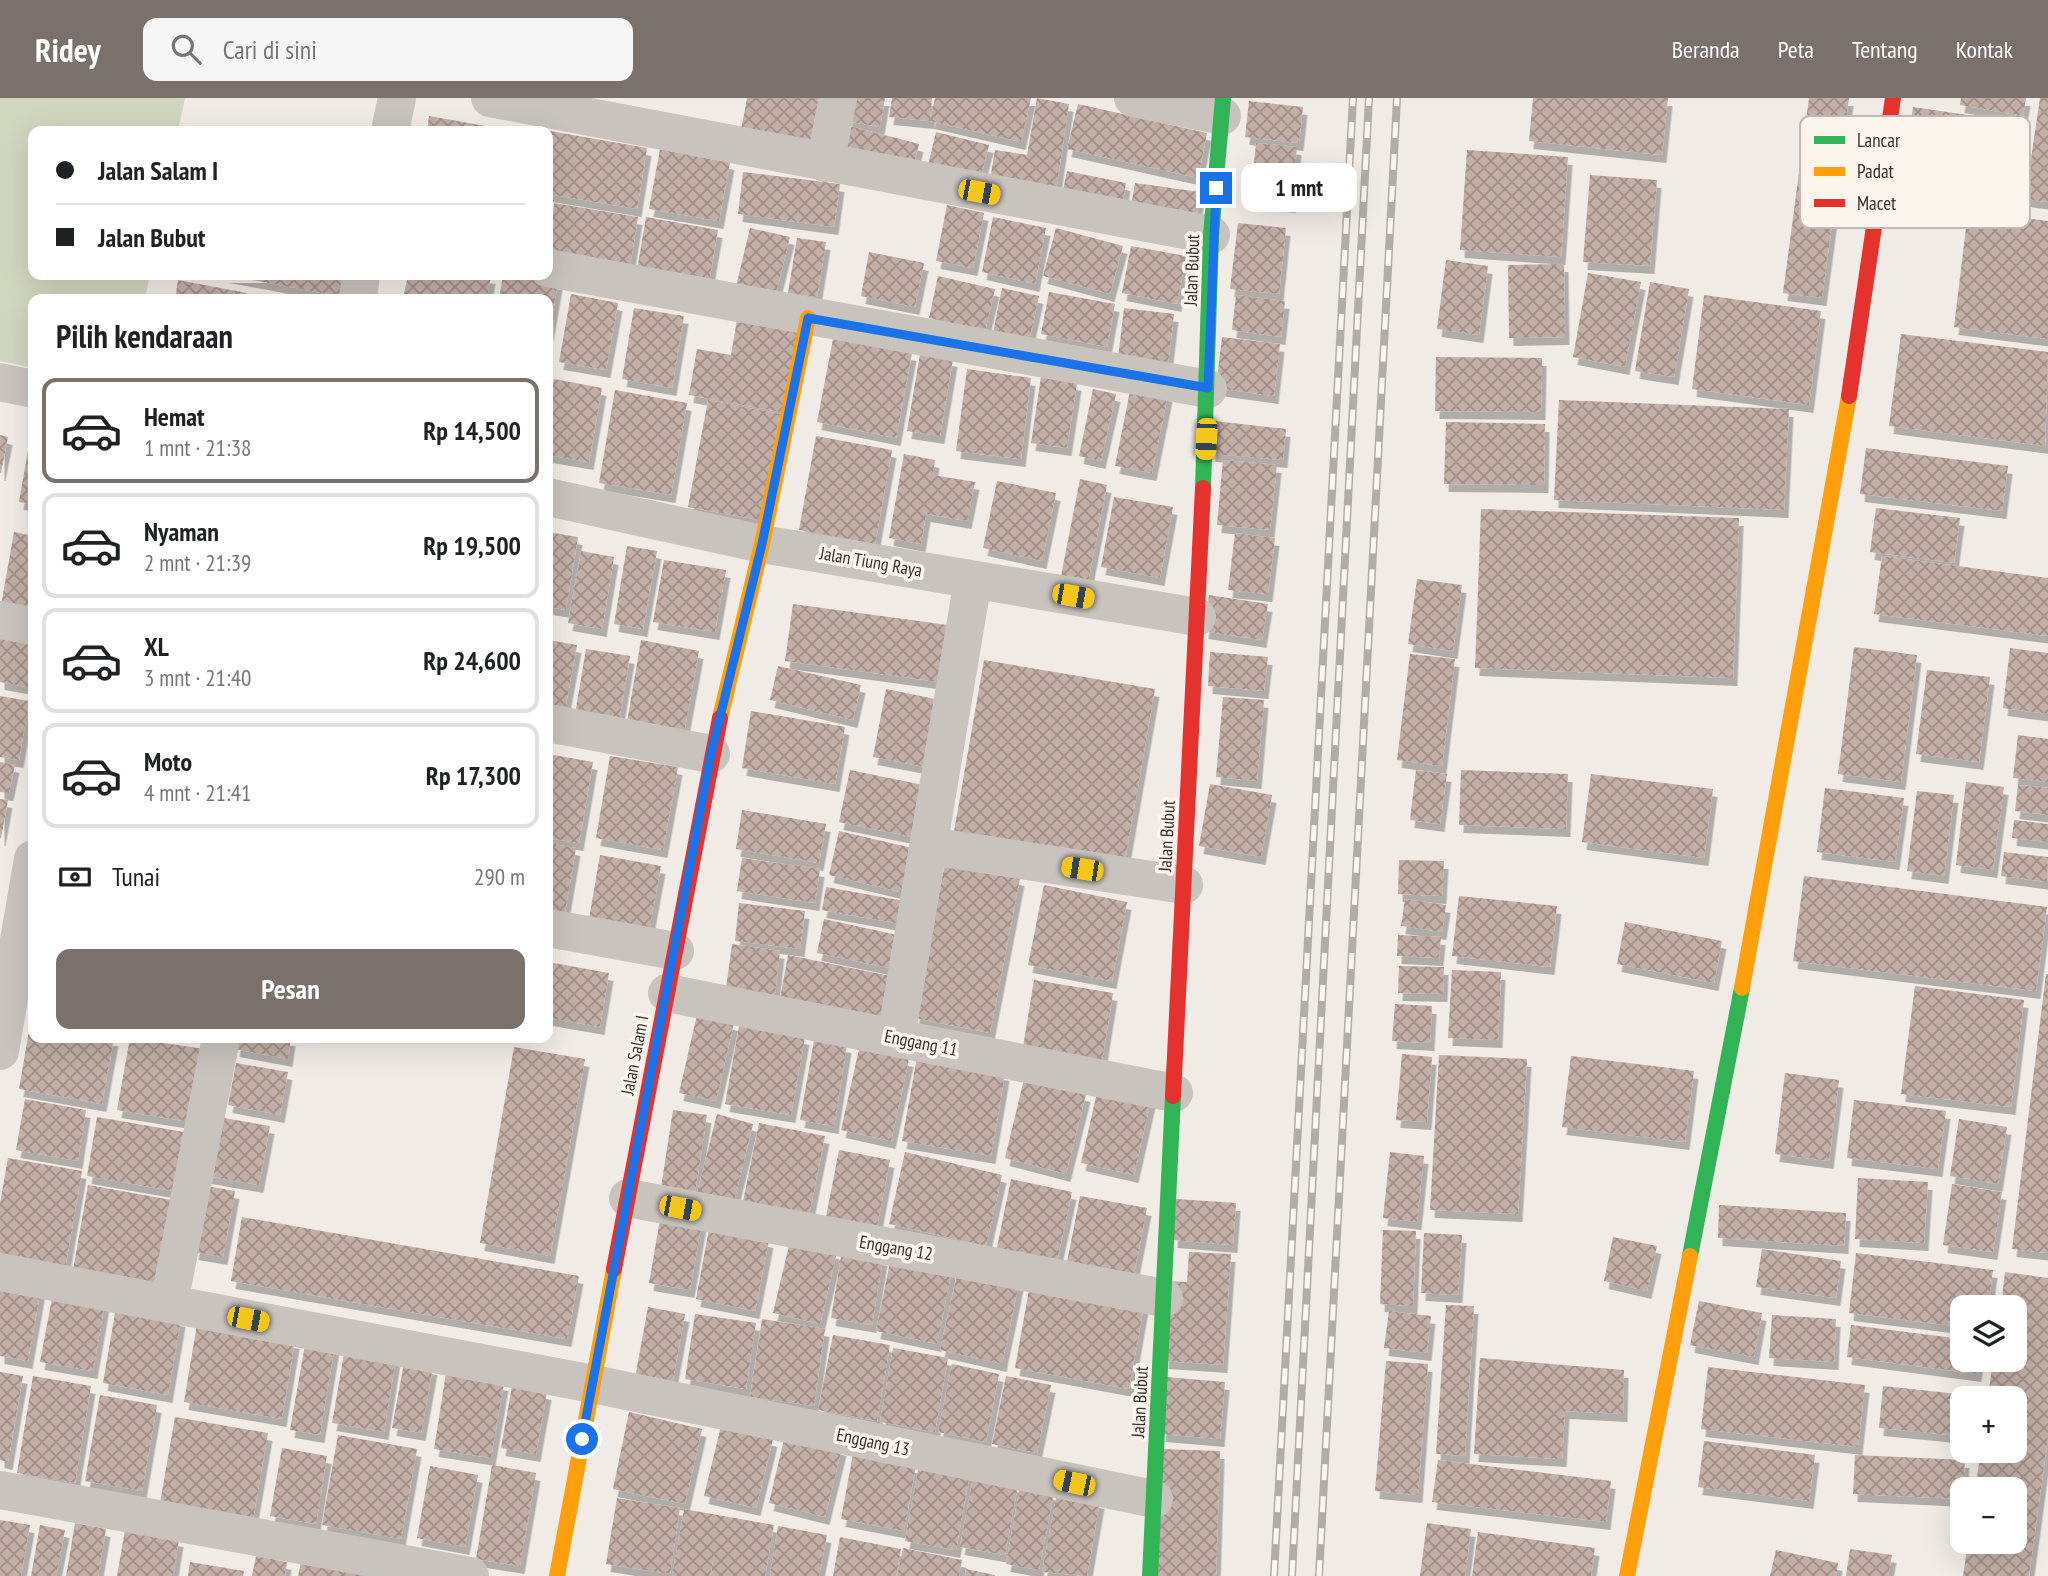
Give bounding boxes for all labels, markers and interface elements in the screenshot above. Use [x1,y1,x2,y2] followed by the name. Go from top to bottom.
[143,18,633,81] search box
[35,28,101,71] text: Ridey
[167,30,205,68] icon: search
[223,33,317,66] text: Cari di sini
[1672,34,1740,65] text: Beranda
[1778,34,1814,65] text: Peta
[1852,34,1918,65] text: Tentang
[1956,34,2013,65] text: Kontak
[1800,116,2030,228] legend
[1857,128,1901,152] text: Lancar
[98,154,218,187] text: Jalan Salam I
[1857,159,1894,183] text: Padat
[1240,164,1356,212] callout: 1 mnt
[1200,172,1232,204] route end
[1275,173,1323,202] text: 1 mnt
[957,178,1002,206] car
[1857,191,1897,215] text: Macet
[98,221,205,254] text: Jalan Bubut
[1179,234,1204,307] street label: Jalan Bubut
[56,315,233,357] text: Pilih kendaraan
[60,399,123,462] icon: car
[144,400,205,433] text: Hemat
[423,414,521,447] text: Rp 14,500
[1195,417,1218,461] car
[144,433,251,462] text: 1 mnt · 21:38
[60,514,123,577] icon: car
[144,515,219,548] text: Nyaman
[423,529,521,562] text: Rp 19,500
[817,541,924,582] street label: Jalan Tiung Raya
[144,548,251,577] text: 2 mnt · 21:39
[1051,582,1096,610] car
[60,629,123,692] icon: car
[144,630,169,663] text: XL
[423,644,521,677] text: Rp 24,600
[144,663,251,692] text: 3 mnt · 21:40
[60,744,123,807] icon: car
[144,745,192,778] text: Moto
[426,759,521,792] text: Rp 17,300
[144,778,251,807] text: 4 mnt · 21:41
[1153,800,1180,873] street label: Jalan Bubut
[1060,855,1105,883] car
[56,858,94,896] icon: cash
[112,860,160,893] text: Tunai
[474,862,525,891] text: 290 m
[56,949,525,1029] button: Pesan
[615,1013,653,1098] street label: Jalan Salam I
[883,1024,960,1061] street label: Enggang 11
[658,1194,703,1222] car
[858,1230,935,1265] street label: Enggang 12
[1950,1295,2027,1554] map controls
[1950,1295,2027,1372] button: layers
[226,1305,271,1333] car
[1126,1366,1153,1439] street label: Jalan Bubut
[1950,1386,2027,1463] button: +
[566,1423,598,1455] route start
[834,1423,912,1460] street label: Enggang 13
[1052,1468,1097,1498] car
[1950,1477,2027,1554] button: −

